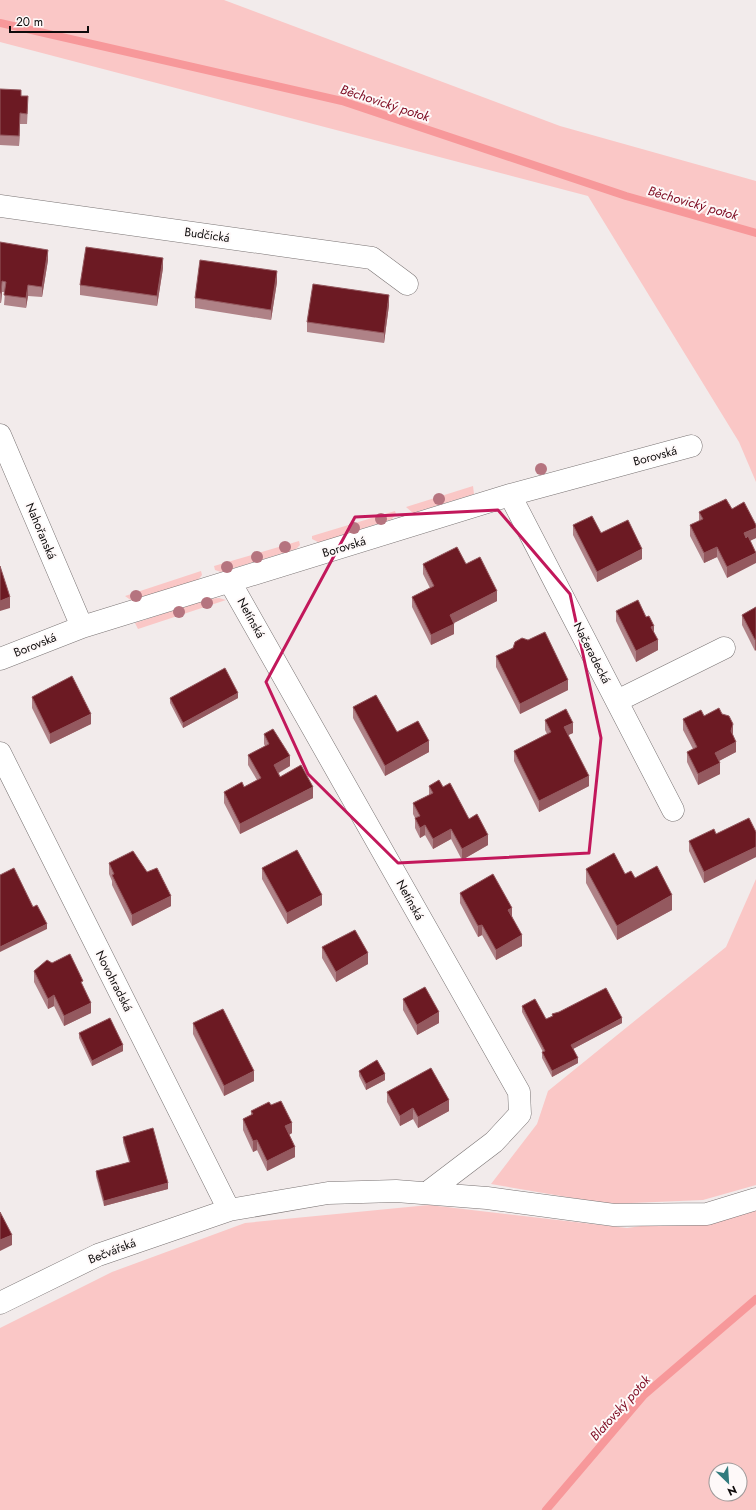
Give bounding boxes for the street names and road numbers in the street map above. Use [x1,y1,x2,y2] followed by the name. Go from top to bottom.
[183,223,231,247] street label: Budčická
[631,441,679,470] street label: Borovská
[21,500,61,562] street label: Nahořanská
[320,532,368,562] street label: Borovská
[233,595,270,642] street label: Netínská
[569,619,615,687] street label: Načeradecká
[11,628,59,662] street label: Borovská
[392,877,429,924] street label: Netínská
[91,947,137,1015] street label: Novohradská
[86,1234,139,1268] street label: Bečvářská

